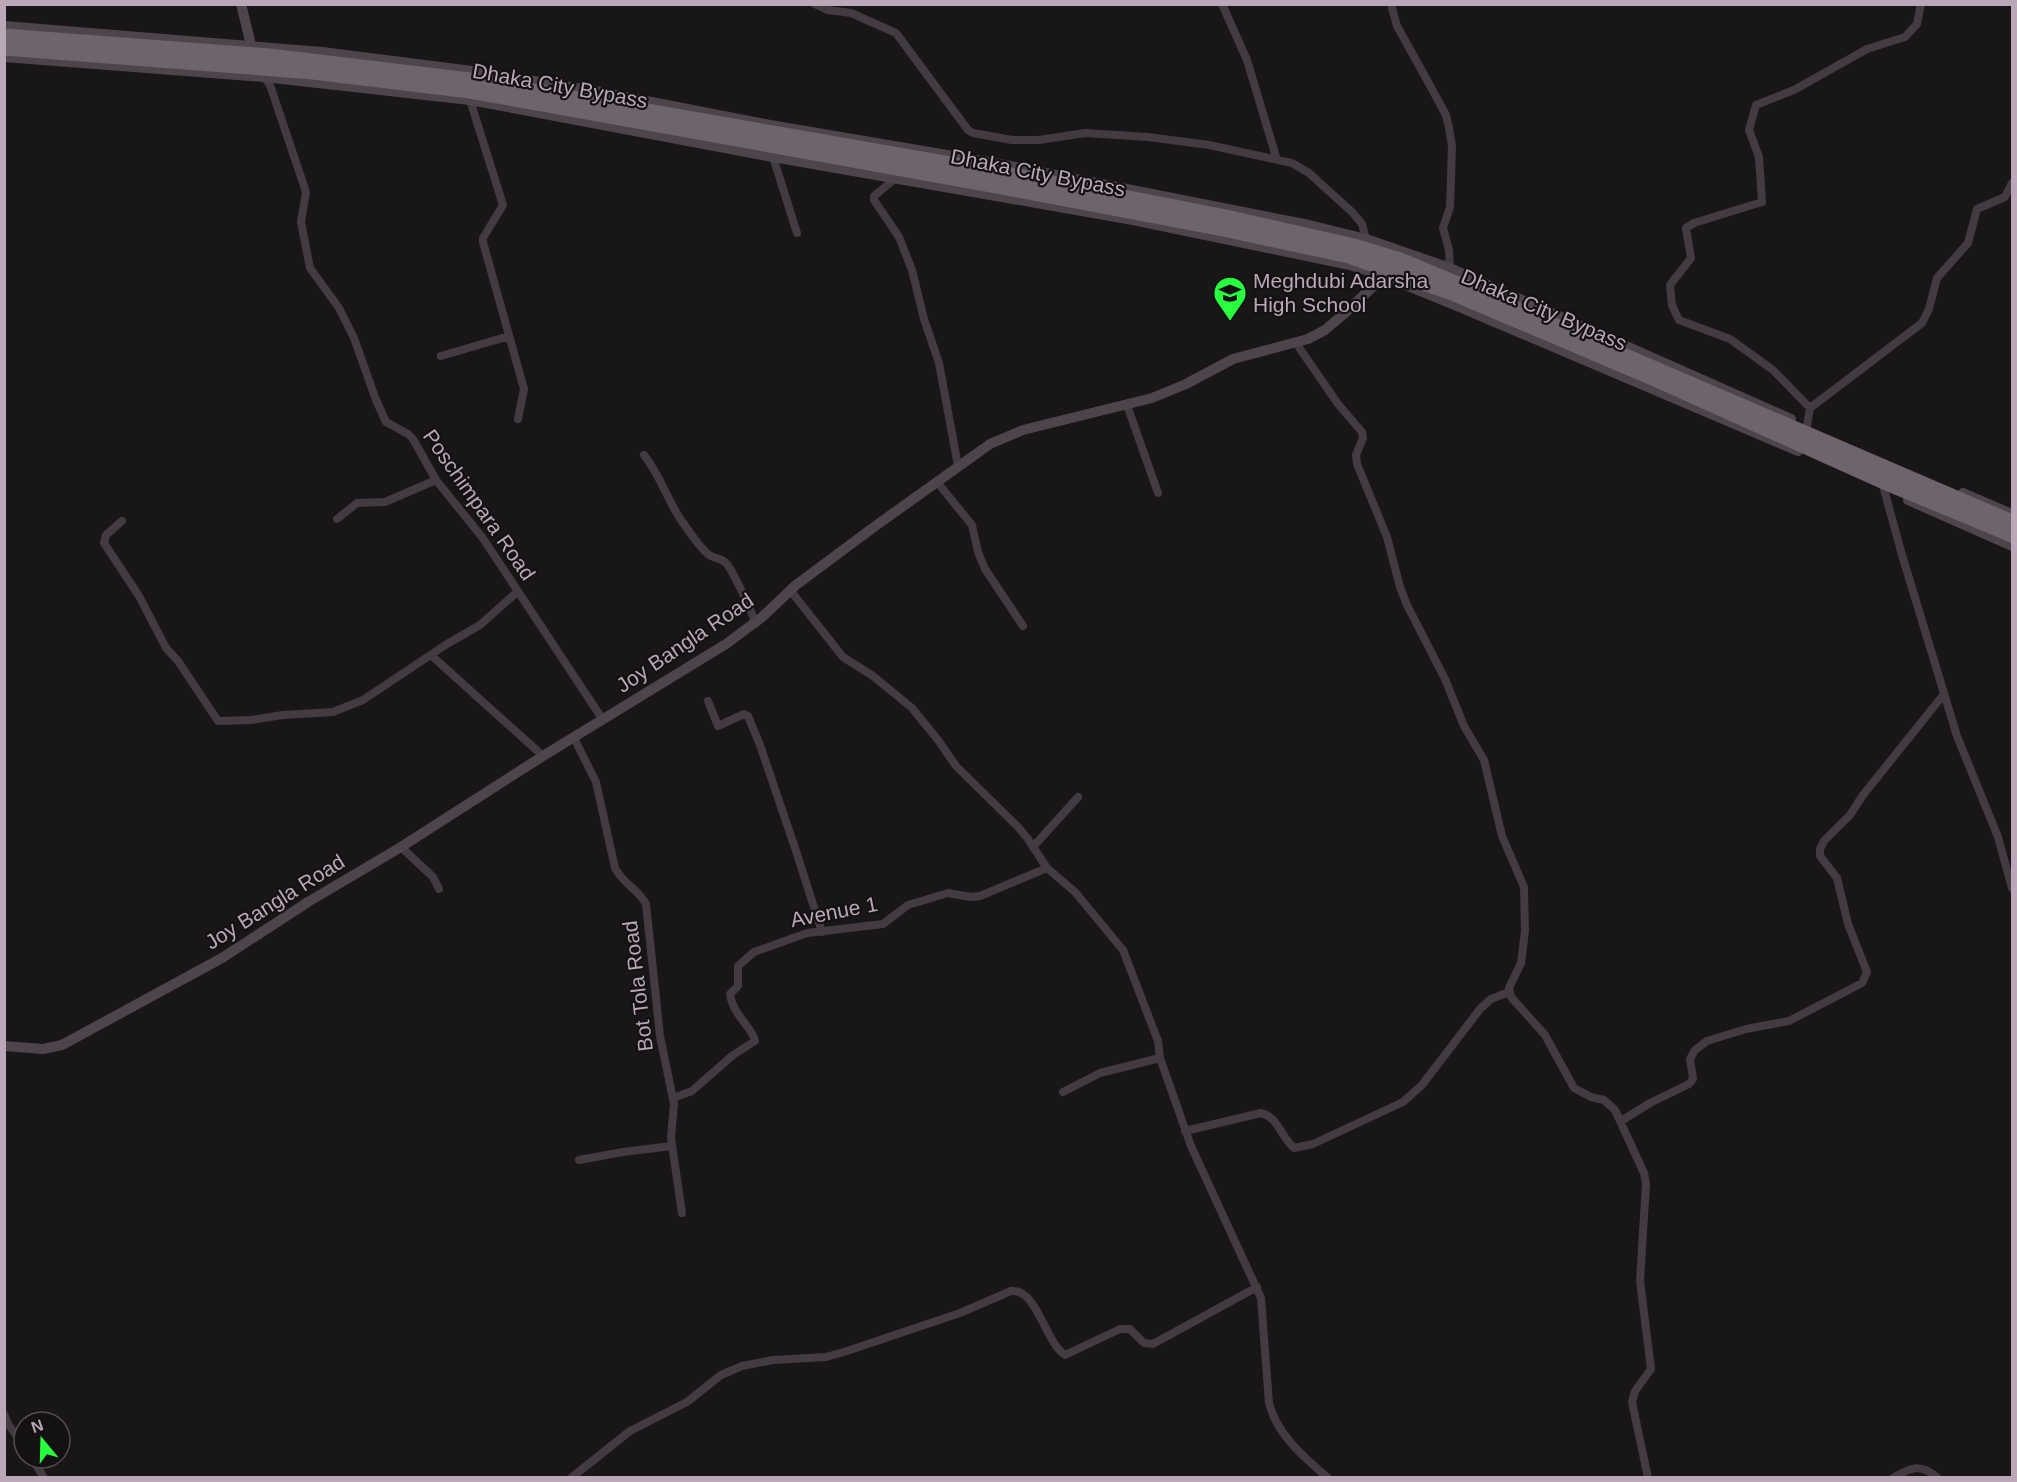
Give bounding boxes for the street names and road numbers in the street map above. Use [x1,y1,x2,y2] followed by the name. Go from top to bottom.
[471,59,649,112] street label: Dhaka City Bypass
[949,144,1127,201] street label: Dhaka City Bypass
[1458,264,1630,355] street label: Dhaka City Bypass
[419,425,540,584] street label: Poschimpara Road
[612,588,757,697] street label: Joy Bangla Road
[201,849,349,954] street label: Joy Bangla Road
[788,892,879,931] street label: Avenue 1
[618,919,657,1053] street label: Bot Tola Road

